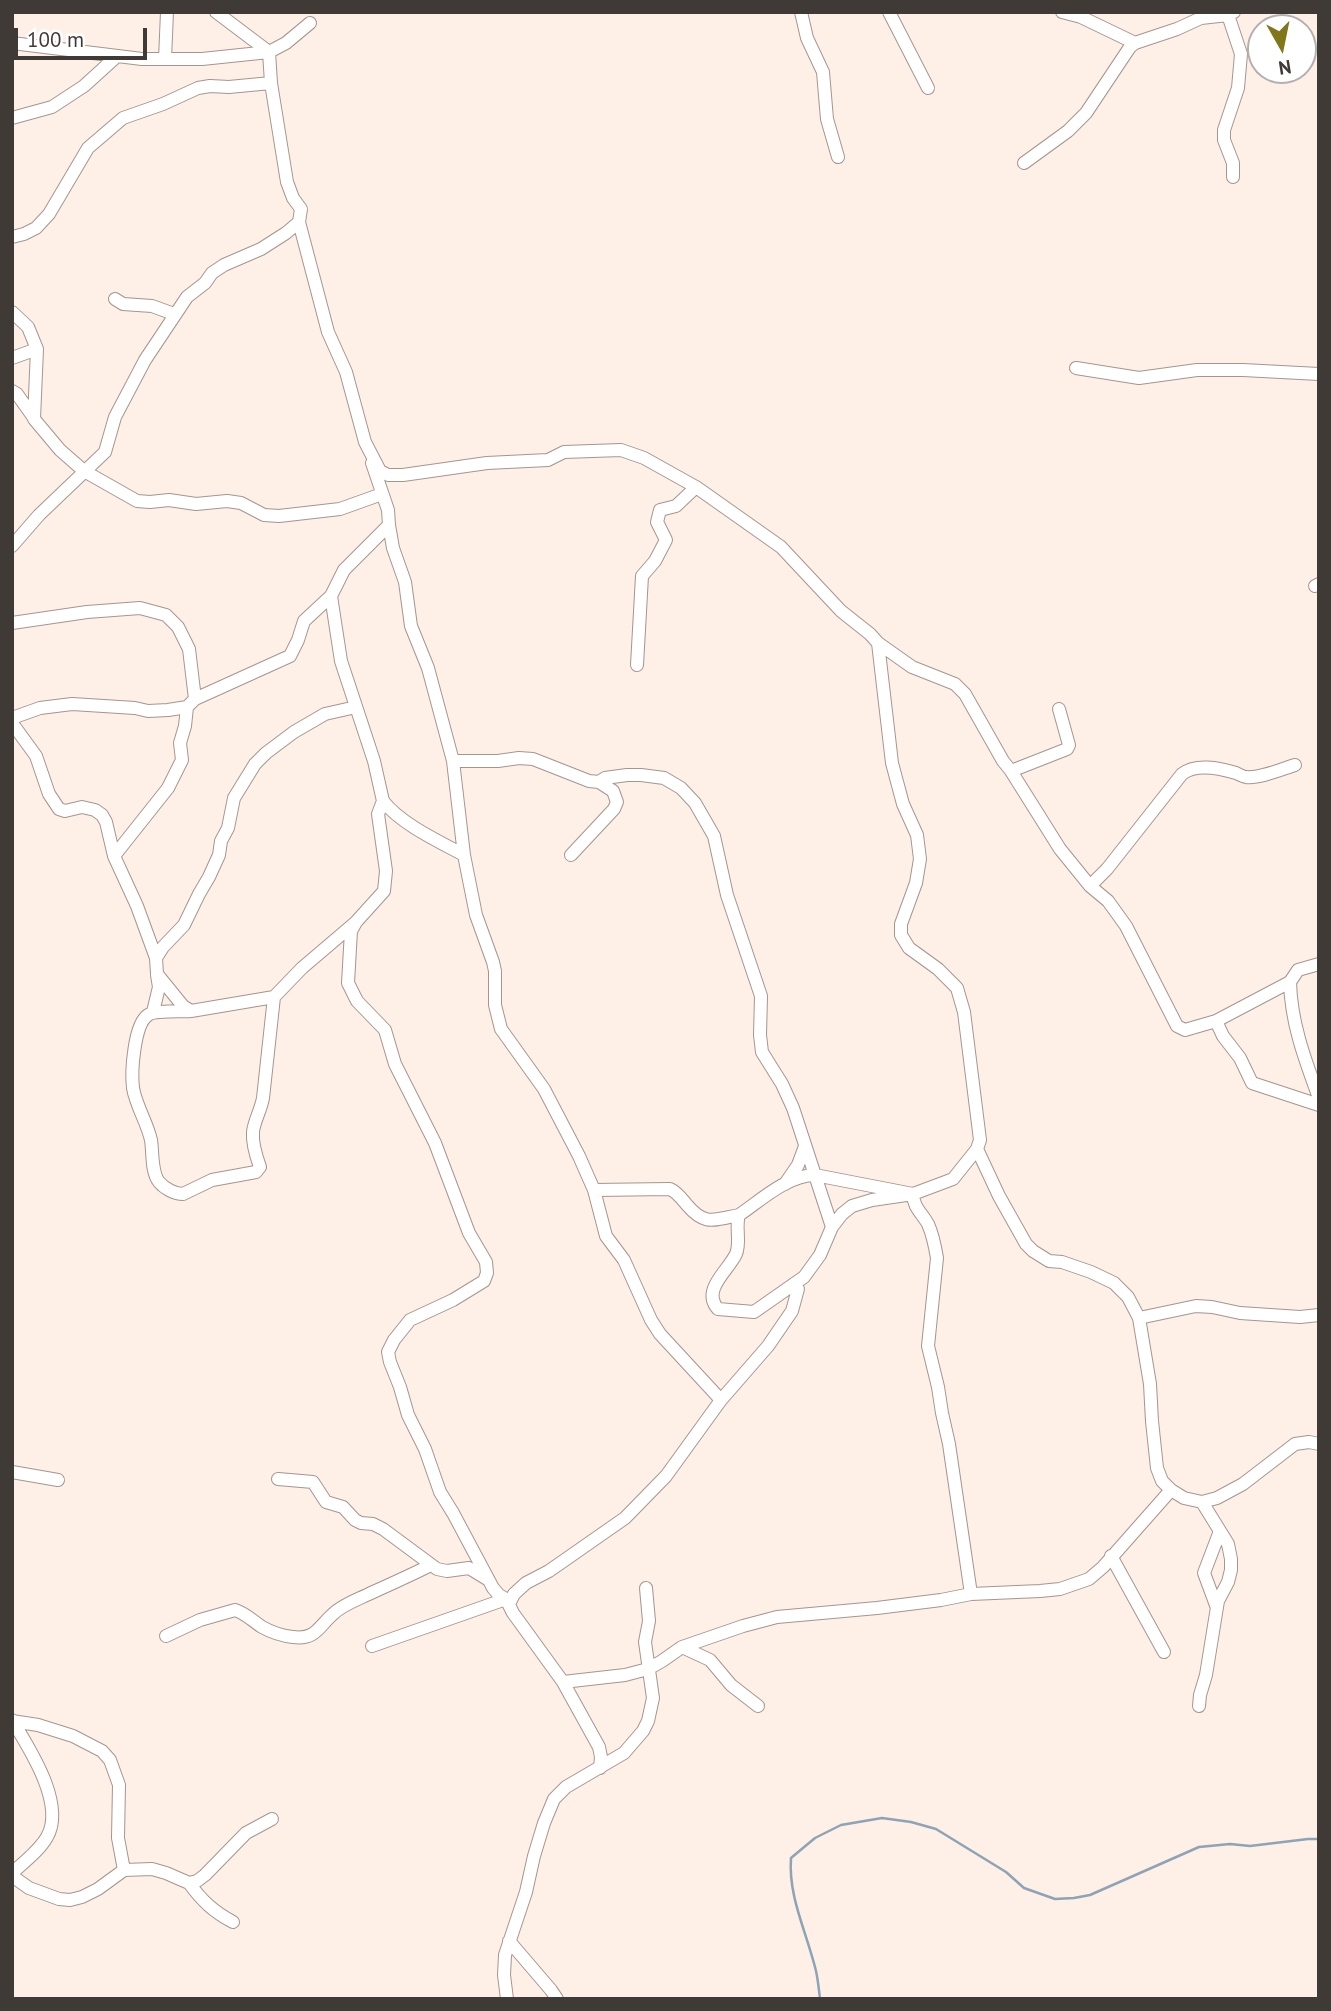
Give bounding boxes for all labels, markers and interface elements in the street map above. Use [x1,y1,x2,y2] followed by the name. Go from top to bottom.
[18,14,150,58] scale bar
[1247,14,1317,84] north arrow
[27,26,84,53] text: 100 m
[1277,55,1293,81] text: N

